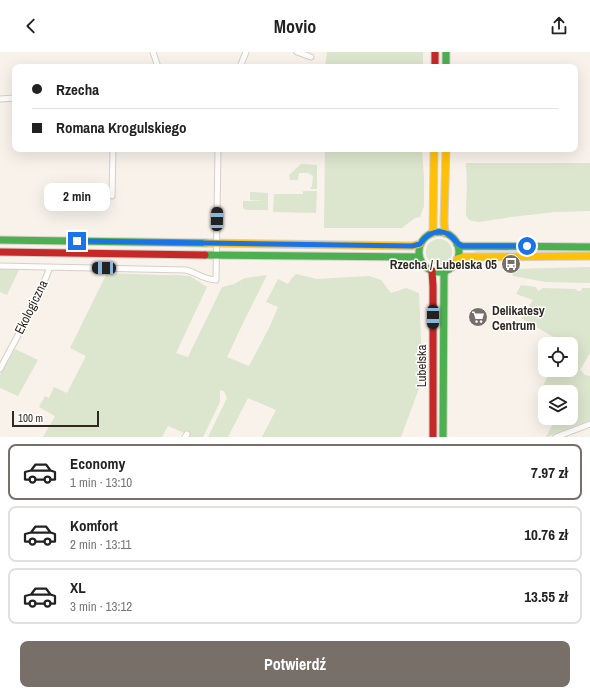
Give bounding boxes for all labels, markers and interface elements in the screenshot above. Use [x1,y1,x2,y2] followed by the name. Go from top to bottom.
[274,14,316,39] text: Movio
[20,15,42,37] icon: back
[548,15,570,37] icon: share
[56,79,99,100] text: Rzecha
[56,117,187,138] text: Romana Krogulskiego
[44,183,110,211] callout: 2 min
[63,188,91,205] text: 2 min
[211,207,223,231] car
[68,232,86,250] route end
[518,237,536,255] route start
[500,253,522,275] bus stop icon: Rzecha / Lubelska 05
[390,256,497,273] place label: Rzecha / Lubelska 05
[92,262,116,274] car
[11,277,51,337] street label: Ekologiczna
[492,302,545,334] place label: Delikatesy Centrum
[427,305,439,329] car
[467,306,489,328] supermarket icon: Delikatesy Centrum
[538,337,578,425] map controls
[538,337,578,377] button: locate
[413,345,430,387] street label: Lubelska
[538,385,578,425] button: layers
[12,409,99,428] scale bar
[18,411,43,425] text: 100 m
[70,453,125,474] text: Economy
[22,454,58,490] icon: car
[531,462,568,483] text: 7.97 zł
[70,474,132,491] text: 1 min · 13:10
[70,515,118,536] text: Komfort
[22,516,58,552] icon: car
[524,524,568,545] text: 10.76 zł
[70,536,131,553] text: 2 min · 13:11
[70,577,86,598] text: XL
[22,578,58,614] icon: car
[524,586,568,607] text: 13.55 zł
[70,598,132,615] text: 3 min · 13:12
[20,641,570,687] button: Potwierdź

